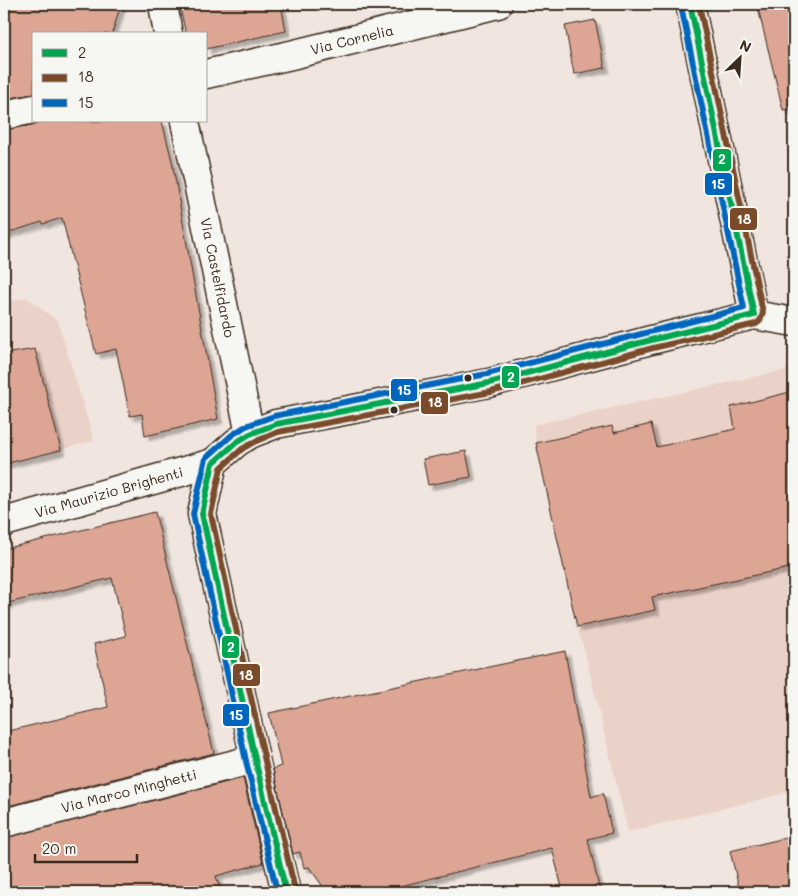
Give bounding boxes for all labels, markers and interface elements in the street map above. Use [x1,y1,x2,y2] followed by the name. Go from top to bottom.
[308,20,395,59] street label: Via Cornelia
[32,32,208,122] legend
[716,32,766,82] north arrow
[737,35,755,57] text: N
[78,42,86,62] text: 2
[78,66,94,86] text: 18
[78,92,93,112] text: 15
[712,148,732,172] line badge: 2
[718,149,726,168] text: 2
[704,172,733,196] line badge: 15
[711,174,725,193] text: 15
[729,207,758,231] line badge: 18
[737,209,752,228] text: 18
[196,216,240,339] street label: Via Castelfidardo
[501,365,520,389] line badge: 2
[507,367,515,386] text: 2
[463,373,473,383] unlabelled marker
[390,378,418,402] line badge: 15
[397,380,411,399] text: 15
[420,391,449,415] line badge: 18
[428,392,443,411] text: 18
[389,405,399,415] unlabelled marker
[32,462,185,522] street label: Via Maurizio Brighenti
[221,635,240,659] line badge: 2
[227,637,235,656] text: 2
[232,663,261,687] line badge: 18
[239,665,254,684] text: 18
[222,703,250,727] line badge: 15
[229,705,243,724] text: 15
[59,764,199,817] street label: Via Marco Minghetti
[35,831,138,863] scale bar
[42,838,76,858] text: 20 m

